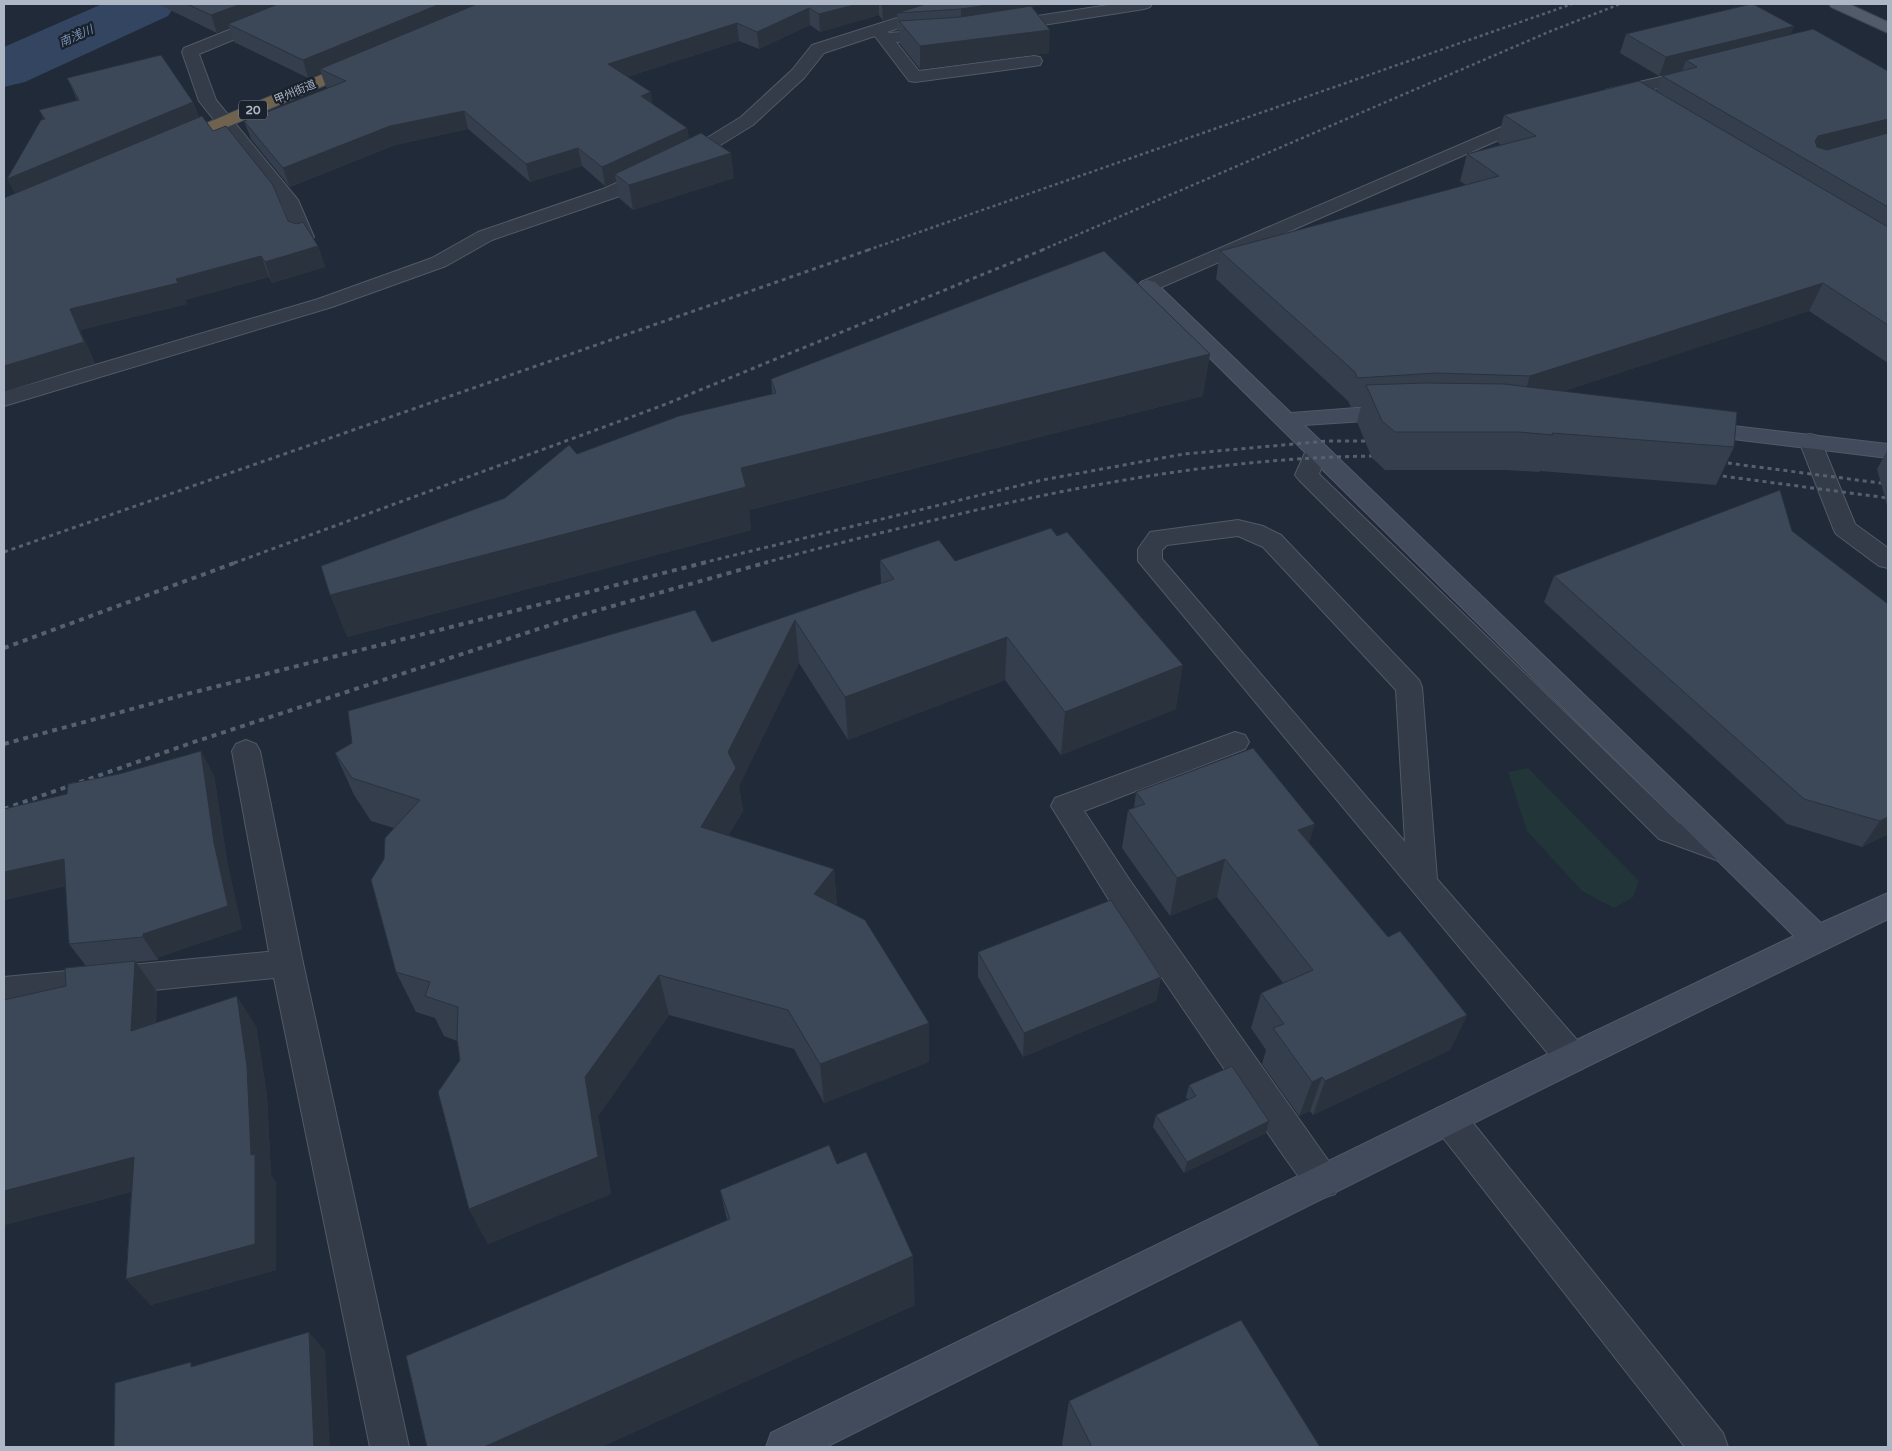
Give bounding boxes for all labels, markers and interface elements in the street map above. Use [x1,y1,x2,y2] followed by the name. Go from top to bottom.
[57,21,97,50] water label: 南浅川
[272,77,318,107] street label: 甲州街道
[239,100,267,120] road number: 20

